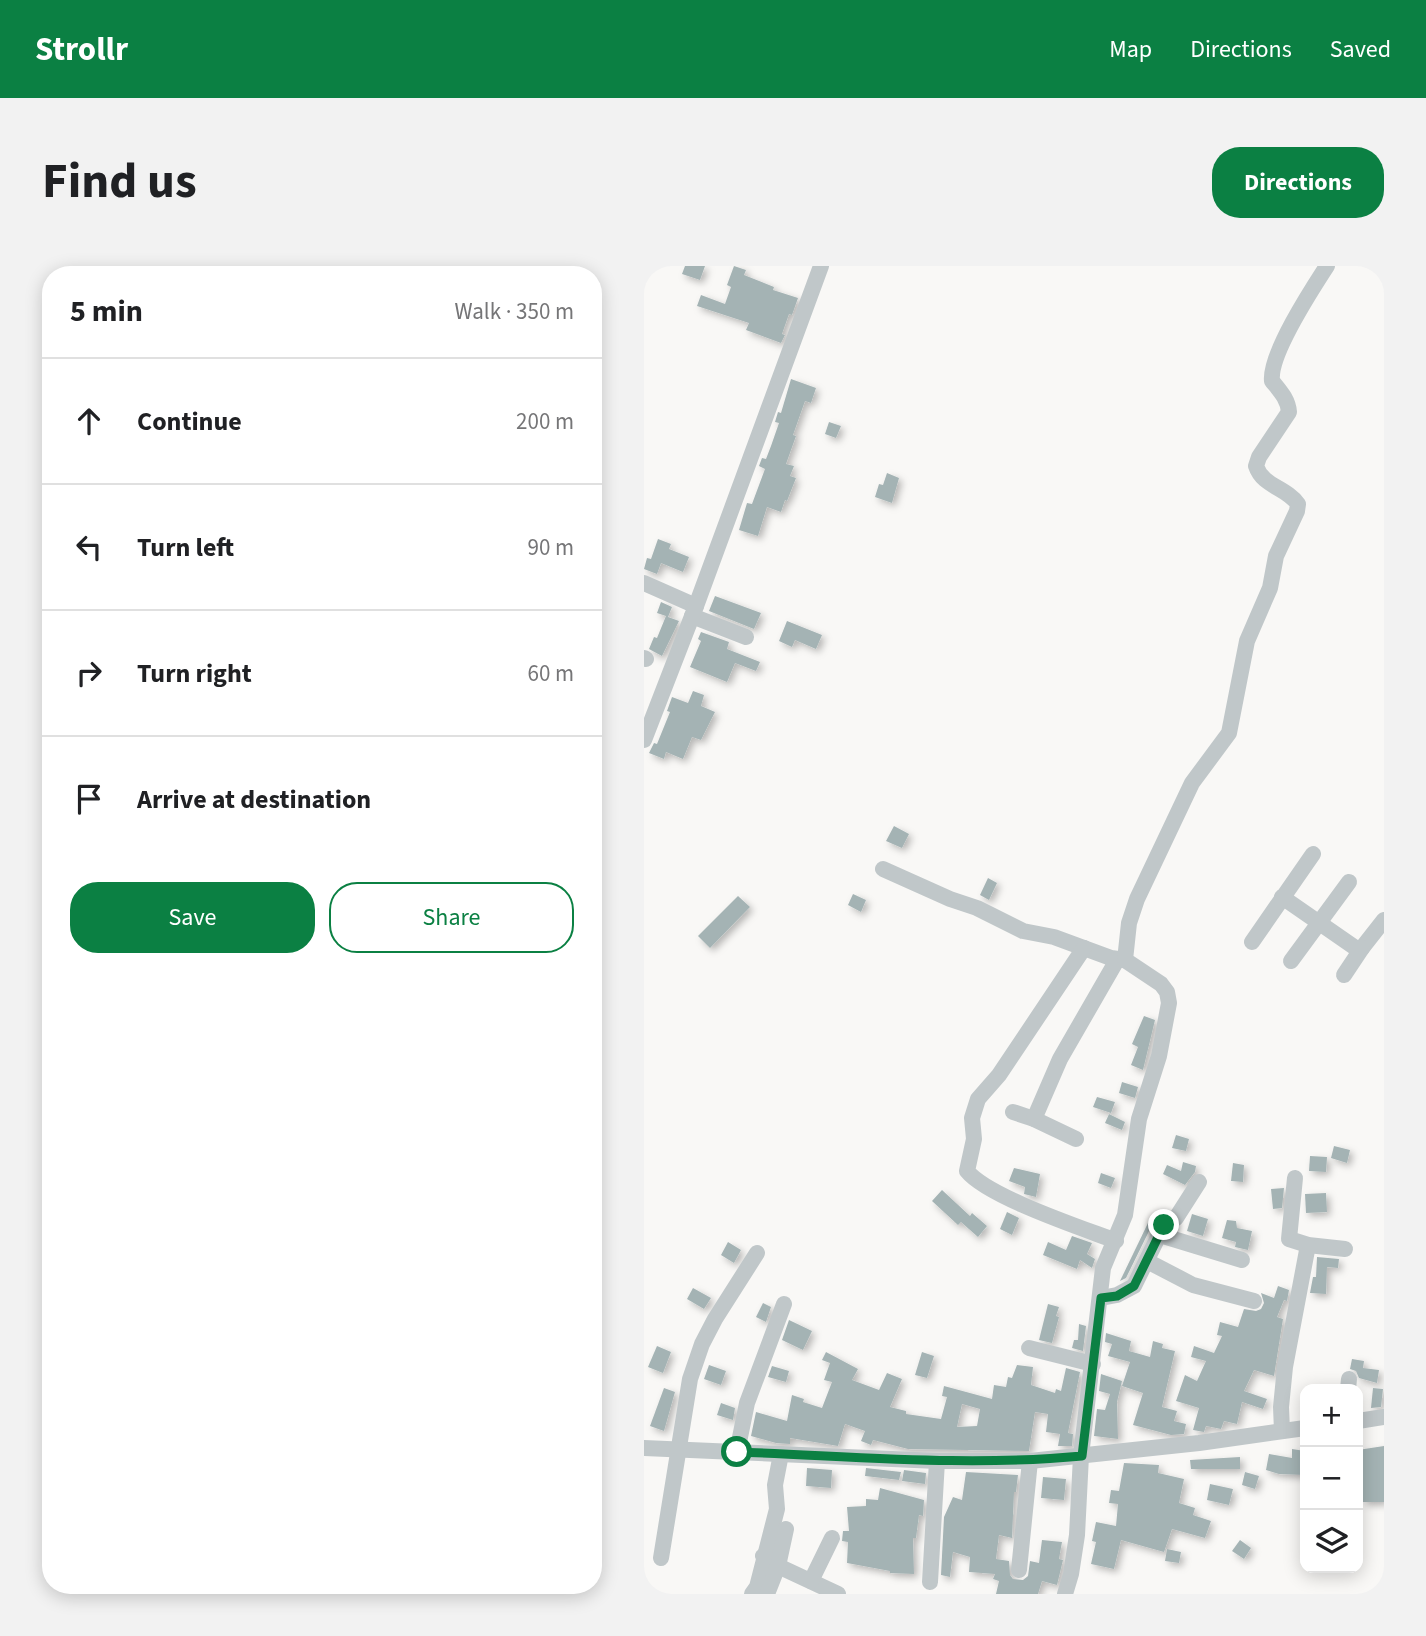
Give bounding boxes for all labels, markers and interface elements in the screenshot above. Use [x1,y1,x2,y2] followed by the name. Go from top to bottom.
[35,26,128,73] text: Strollr
[1109,32,1152,67] text: Map
[1190,32,1292,67] text: Directions
[1330,32,1391,67] text: Saved
[42,147,197,217] text: Find us
[1212,147,1384,218] button: Directions
[70,290,143,333] text: 5 min
[455,295,574,328] text: Walk · 350 m
[70,402,108,440] icon: ahead
[137,403,242,440] text: Continue
[516,405,574,438] text: 200 m
[70,528,108,566] icon: left
[137,529,234,566] text: Turn left
[527,531,574,564] text: 90 m
[70,654,108,692] icon: right
[137,655,252,692] text: Turn right
[527,657,574,690] text: 60 m
[70,780,108,818] icon: arrive
[137,781,371,818] text: Arrive at destination
[70,882,315,953] button: Save
[329,882,574,953] button: Share
[1148,1209,1179,1240] route end
[1300,1384,1363,1573] map controls
[1300,1384,1363,1447] button: +
[721,1436,752,1467] route start
[1300,1447,1363,1510] button: −
[1300,1510,1363,1573] button: layers

